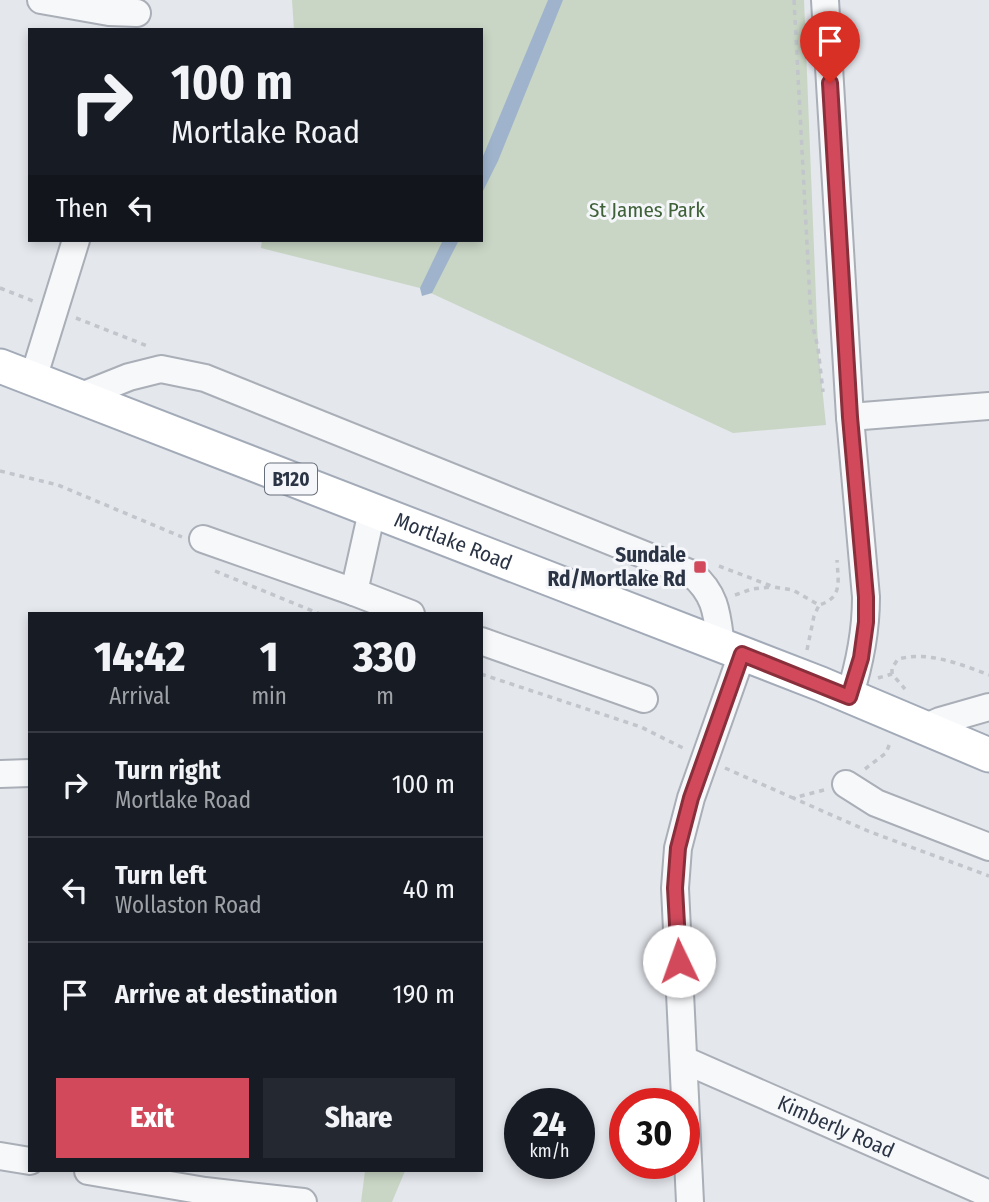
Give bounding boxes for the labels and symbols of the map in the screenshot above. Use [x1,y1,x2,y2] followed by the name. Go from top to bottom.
[800,11,860,83] pin
[589,197,705,223] park label: St James Park
[265,464,317,494] road number: B120
[391,507,516,576] street label: Mortlake Road
[548,542,686,592] place label: Sundale Rd/Mortlake Rd
[692,559,708,575] marker: Sundale Rd/Mortlake Rd
[642,924,716,998] position arrow
[609,1088,700,1179] speed limit sign: 30
[774,1090,898,1164] street label: Kimberly Road

